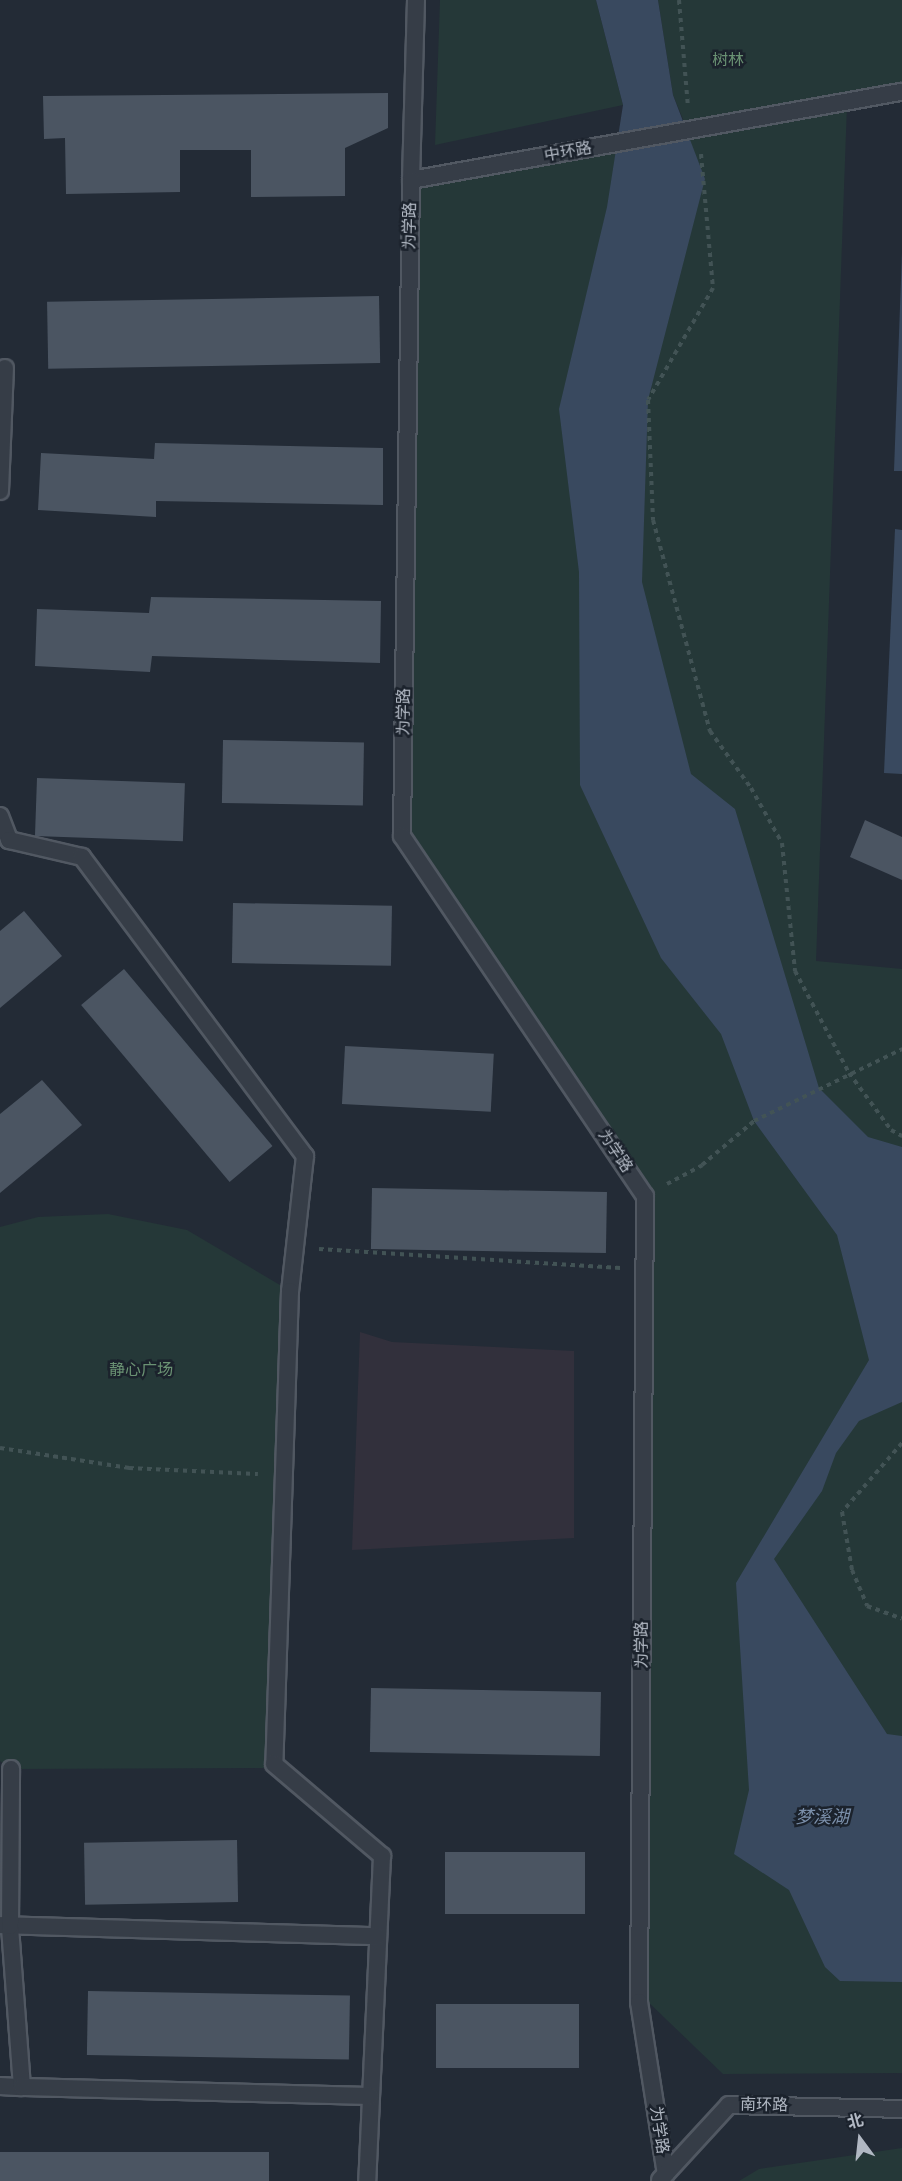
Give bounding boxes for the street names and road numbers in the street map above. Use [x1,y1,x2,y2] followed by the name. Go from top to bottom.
[543,138,593,166] street label: 中环路
[400,202,420,250] street label: 为学路
[394,688,414,736] street label: 为学路
[594,1126,636,1176] street label: 为学路
[632,1621,652,1669] street label: 为学路
[740,2095,788,2115] street label: 南环路
[646,2105,672,2155] street label: 为学路

